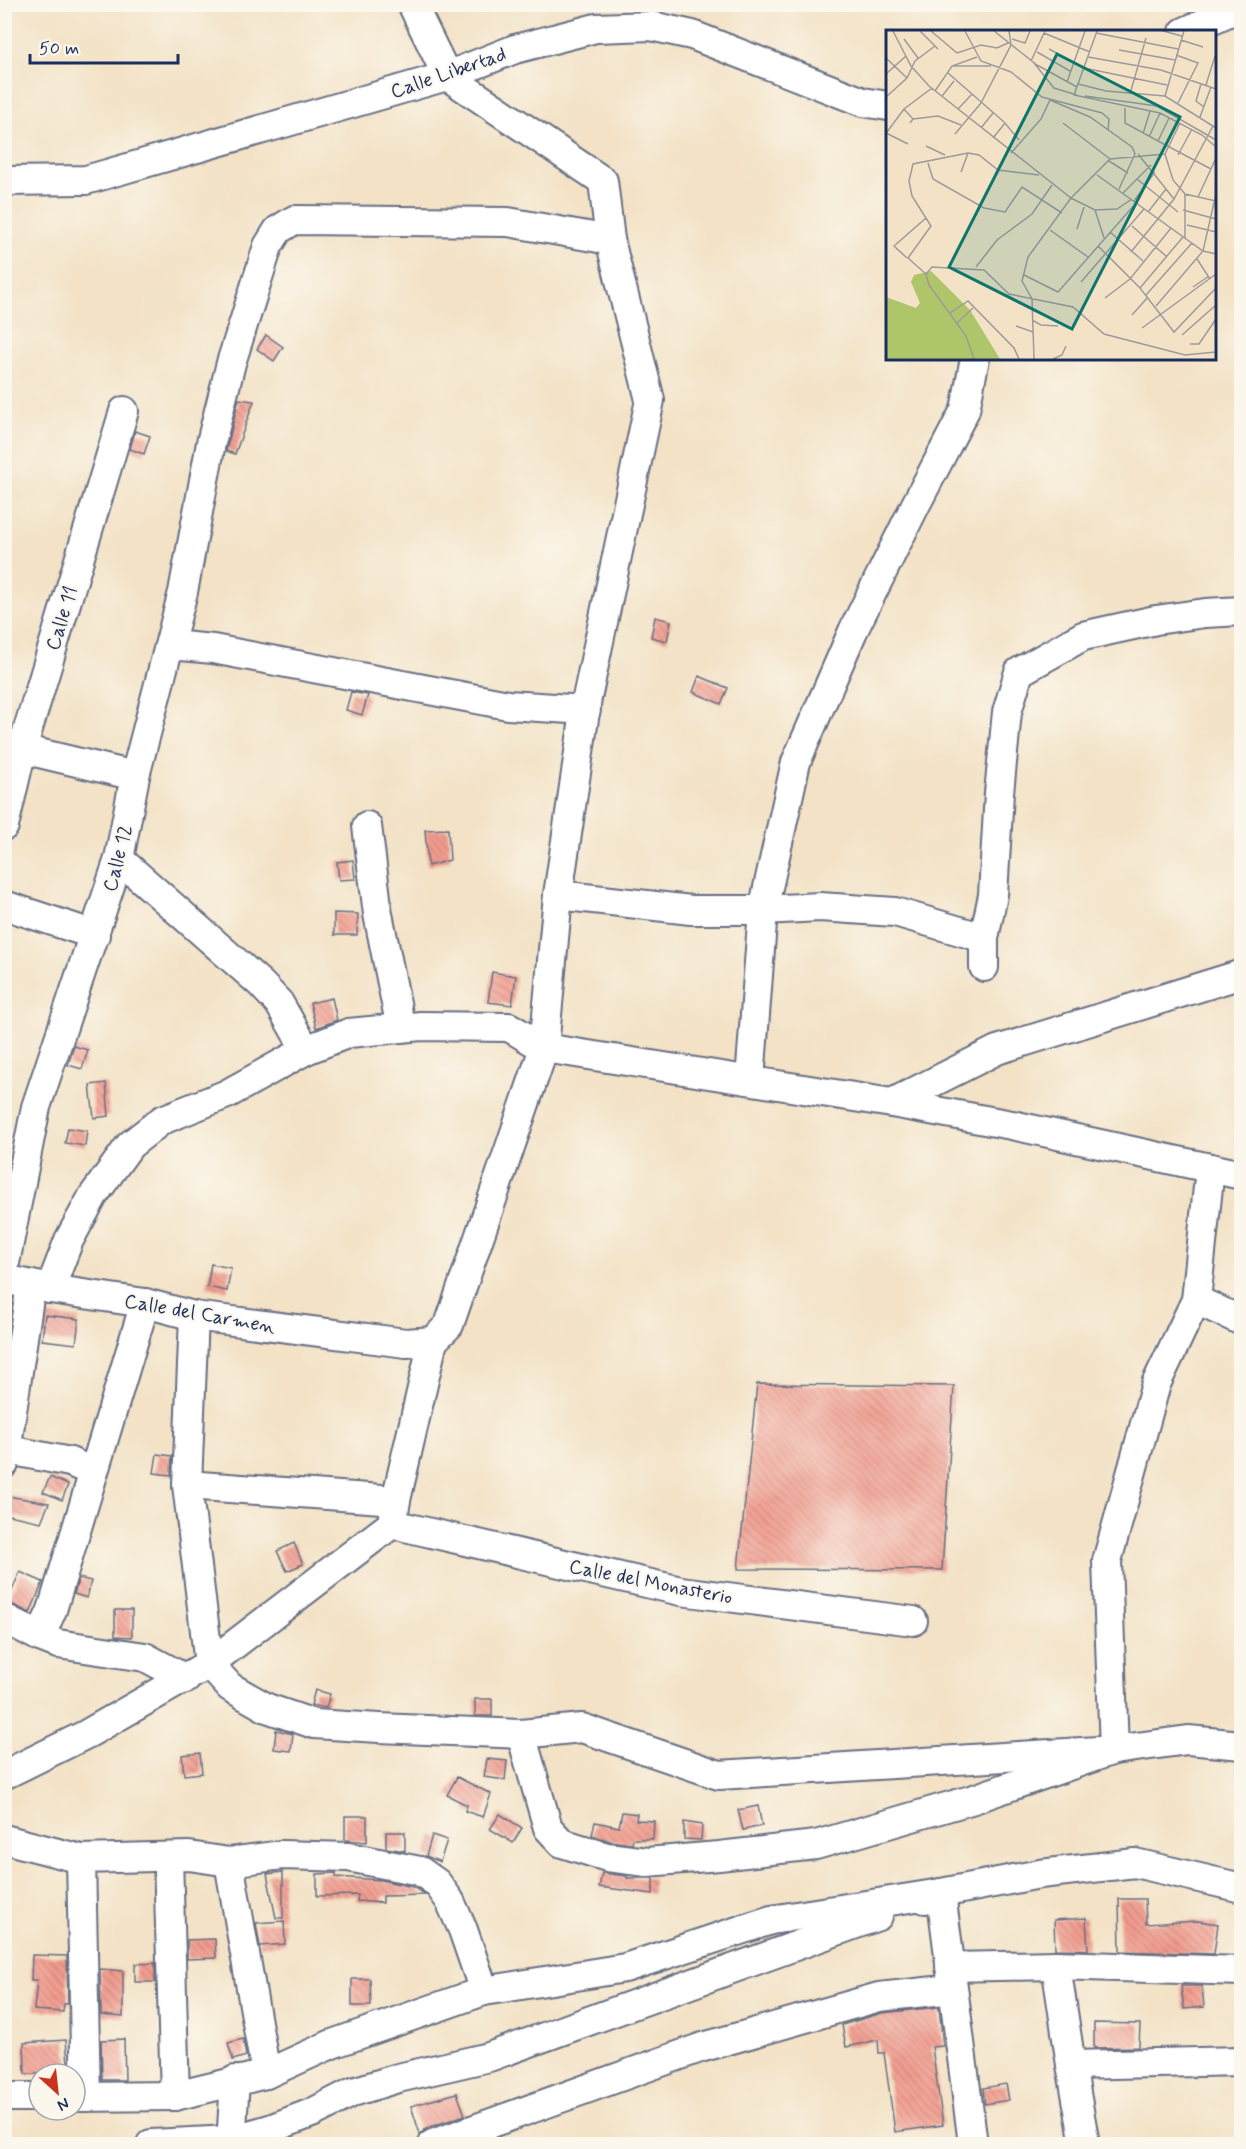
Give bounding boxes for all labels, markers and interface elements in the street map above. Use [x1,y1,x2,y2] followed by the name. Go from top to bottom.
[30,27,178,65] scale bar
[886,30,1216,360] inset map
[39,37,79,61] text: 50 m
[387,41,510,106] street label: Calle Libertad
[40,583,85,654] street label: Calle 11
[97,822,140,895] street label: Calle 12
[122,1288,278,1341] street label: Calle del Carmen
[567,1553,735,1612] street label: Calle del Monasterio
[27,2062,87,2122] north arrow
[54,2092,73,2116] text: N

